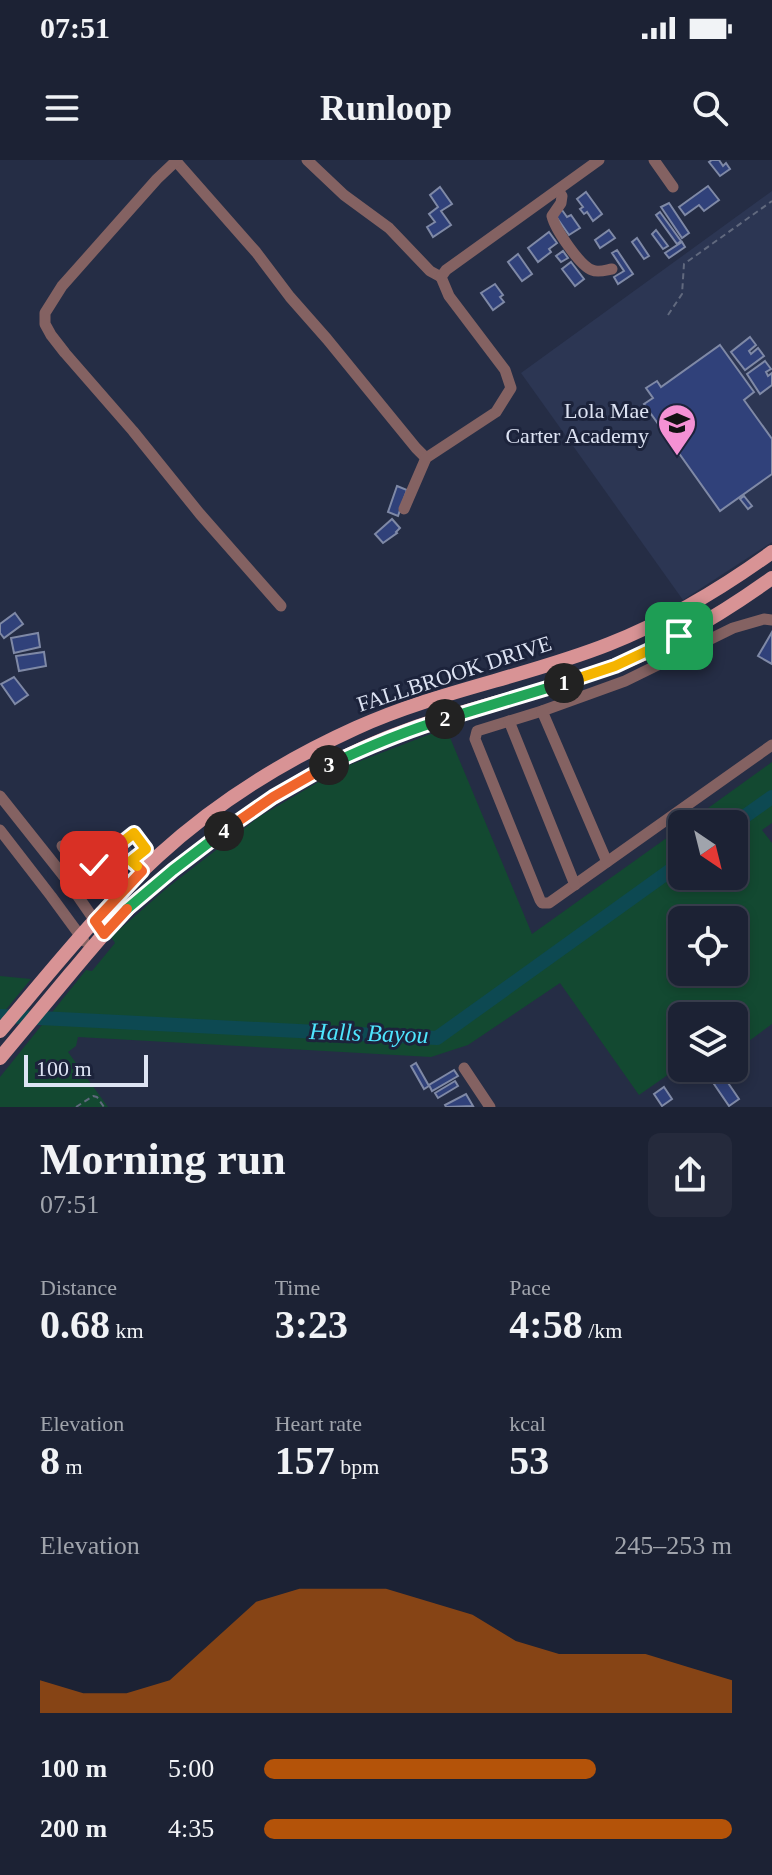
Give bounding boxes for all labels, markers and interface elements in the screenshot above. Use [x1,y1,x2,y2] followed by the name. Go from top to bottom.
[40,11,110,44] text: 07:51
[40,86,84,130] icon: menu
[688,86,732,130] icon: search
[320,88,452,128] text: Runloop
[505,398,649,448] place label: Lola Mae Carter Academy
[656,402,698,457] school or university icon: Lola Mae Carter Academy
[645,602,713,670] pin
[657,614,701,658] icon: arrive
[354,630,555,717] street label: FALLBROOK DRIVE
[544,663,584,703] pin: 1
[559,670,570,695] text: 1
[425,699,465,739] pin: 2
[440,706,451,731] text: 2
[309,745,349,785] pin: 3
[324,752,335,777] text: 3
[668,810,748,890] north arrow
[668,810,748,1082] map controls
[204,811,244,851] pin: 4
[219,818,230,843] text: 4
[60,831,128,899] pin
[72,843,116,887] icon: check
[668,906,748,986] button: locate
[668,1002,748,1082] button: layers
[308,1018,429,1048] water label: Halls Bayou
[24,1051,148,1087] scale bar
[36,1056,92,1081] text: 100 m
[648,1133,732,1217] button: share
[40,1135,286,1184] text: Morning run
[40,1190,99,1219] text: 07:51
[40,1275,117,1300] text: Distance
[275,1275,320,1300] text: Time
[509,1275,551,1300] text: Pace
[40,1302,110,1347] text: 0.68
[275,1302,348,1347] text: 3:23
[509,1302,583,1347] text: 4:58
[110,1318,144,1343] text: km
[583,1318,622,1343] text: /km
[40,1411,124,1436] text: Elevation
[275,1411,362,1436] text: Heart rate
[509,1411,546,1436] text: kcal
[40,1438,60,1483] text: 8
[275,1438,335,1483] text: 157
[509,1438,549,1483] text: 53
[60,1454,83,1479] text: m
[335,1454,379,1479] text: bpm
[40,1531,140,1560] text: Elevation
[614,1531,732,1560] text: 245–253 m
[40,1754,107,1783] text: 100 m
[168,1754,214,1783] text: 5:00
[40,1814,107,1843] text: 200 m
[168,1814,214,1843] text: 4:35

